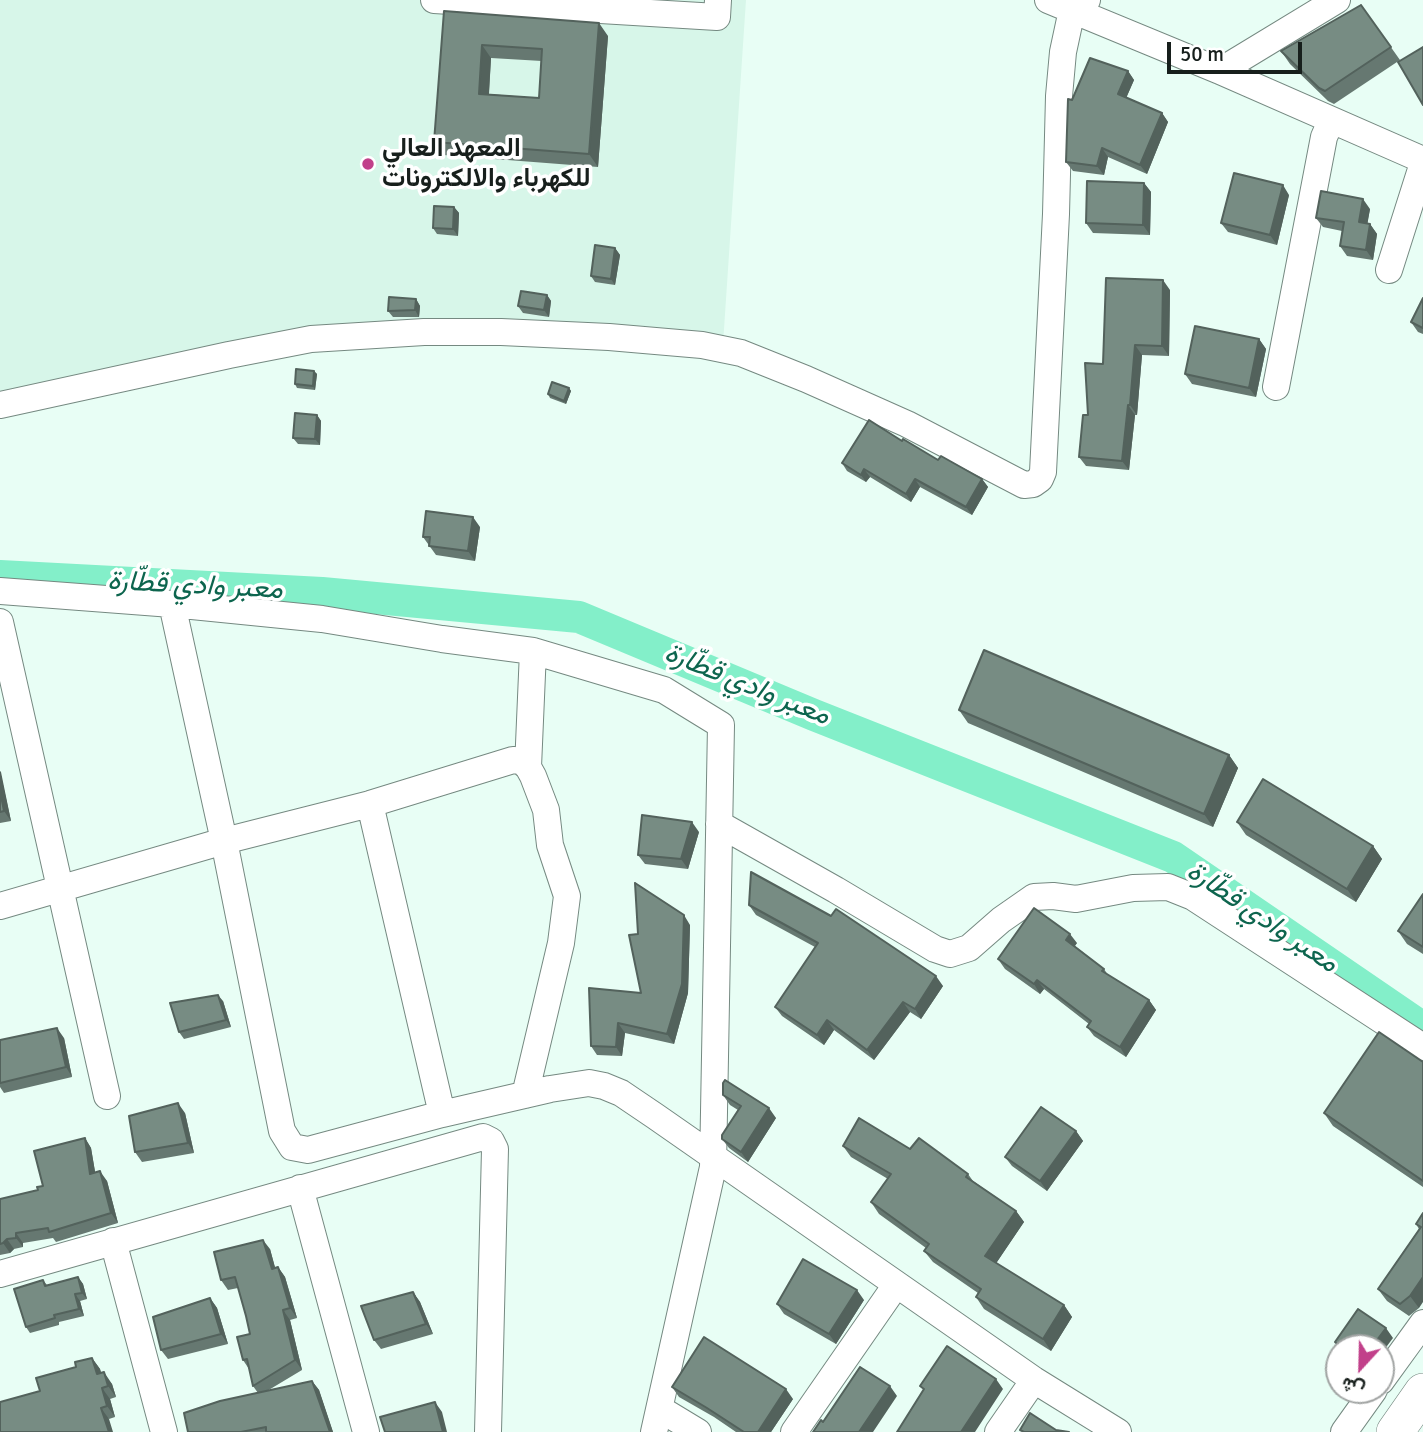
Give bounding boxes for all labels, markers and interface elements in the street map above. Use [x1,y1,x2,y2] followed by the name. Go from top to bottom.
[1171,28,1306,72] scale bar
[1180,41,1224,67] text: 50 m
[382,133,591,194] place label: المعهد العالي للكهرباء والالكترونات
[360,156,376,172] marker: المعهد العالي للكهرباء والالكترونات
[107,565,283,607] water label: معبر وادي قطّارة
[659,637,835,733] water label: معبر وادي قطّارة
[1180,855,1344,981] water label: معبر وادي قطّارة
[1325,1334,1395,1404] north arrow
[1338,1371,1368,1402] text: ش

